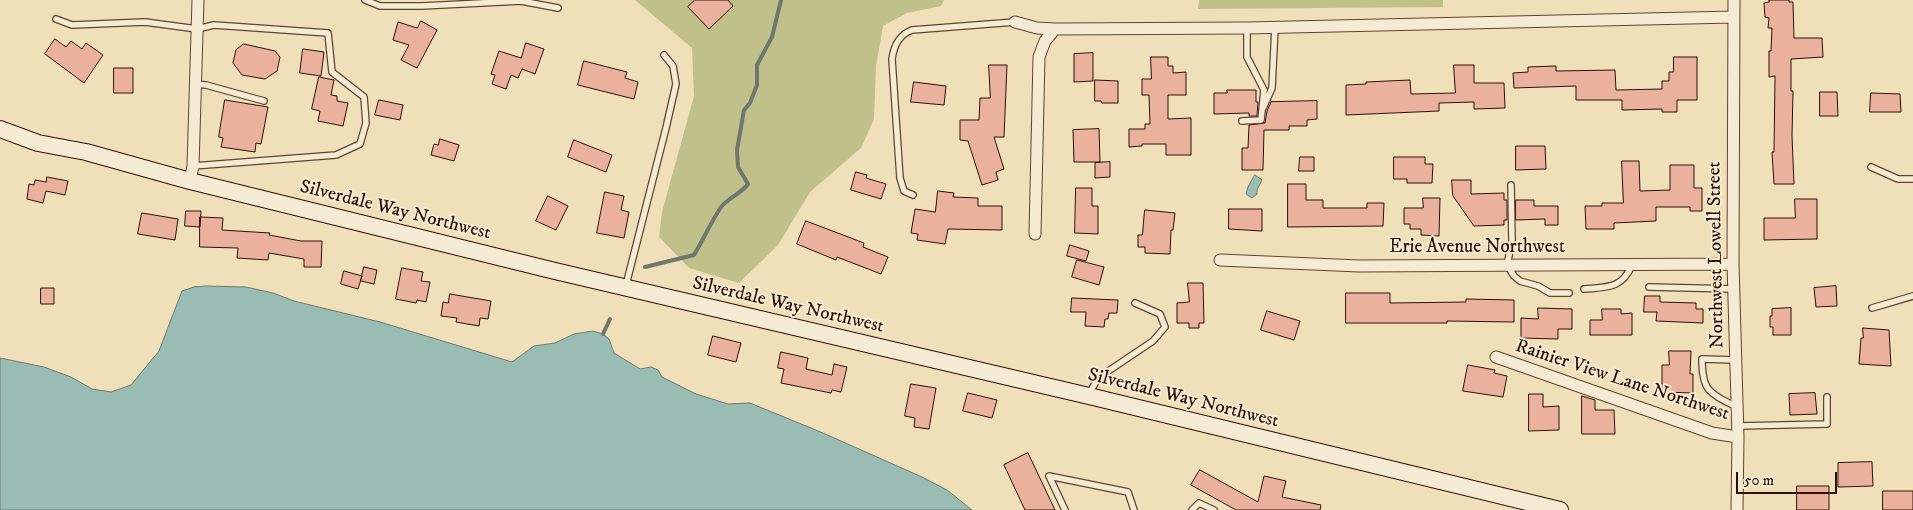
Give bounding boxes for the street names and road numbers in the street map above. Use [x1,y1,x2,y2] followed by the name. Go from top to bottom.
[1704,161,1730,349] street label: Northwest Lowell Street
[297,176,493,246] street label: Silverdale Way Northwest
[1389,237,1565,259] street label: Erie Avenue Northwest
[690,273,886,339] street label: Silverdale Way Northwest
[1512,336,1732,426] street label: Rainier View Lane Northwest
[1085,364,1281,434] street label: Silverdale Way Northwest

